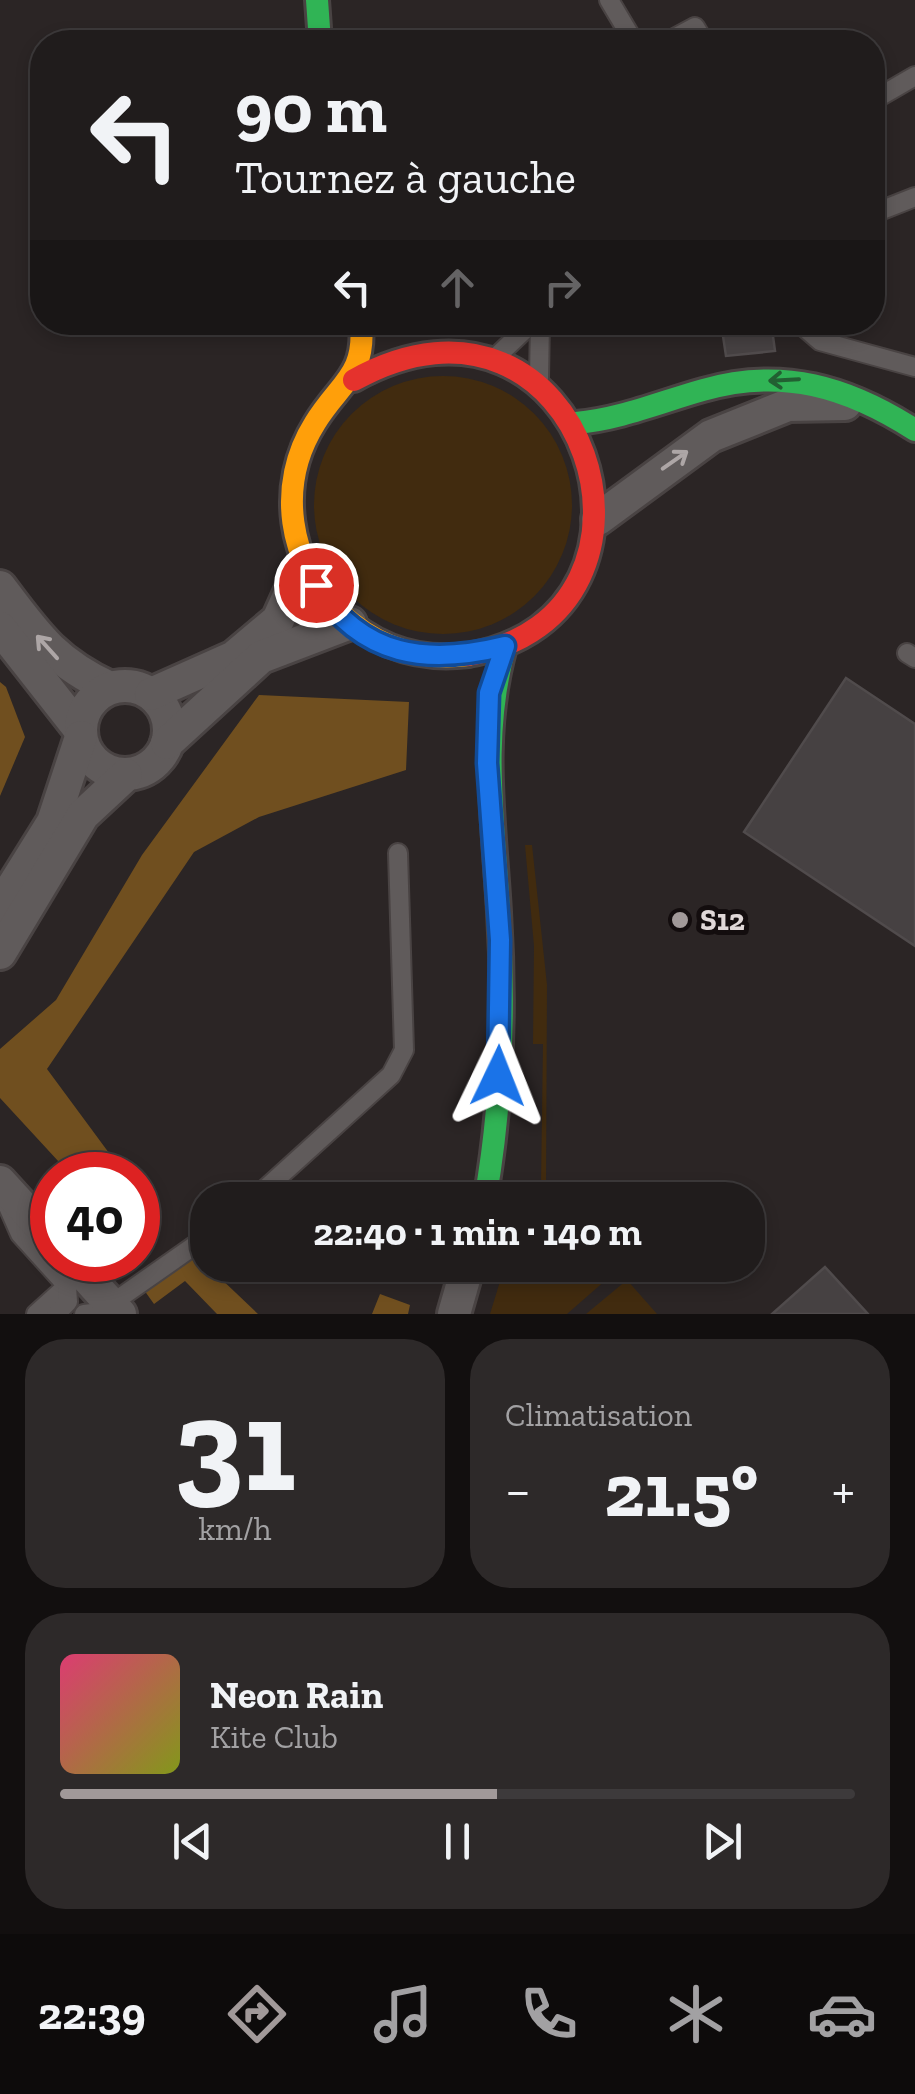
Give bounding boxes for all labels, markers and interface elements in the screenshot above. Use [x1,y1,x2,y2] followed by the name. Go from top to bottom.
[235,66,387,150] text: 90 m
[70,70,200,200] icon: left
[235,151,576,205] text: Tournez à gauche
[325,260,380,315] icon: left
[430,260,485,315] icon: ahead
[535,260,590,315] icon: right
[768,371,800,390] one-way arrow
[661,450,689,471] one-way arrow
[274,543,359,628] pin
[289,558,344,613] icon: arrive
[36,635,59,660] one-way arrow
[700,902,745,938] place label: S12
[669,909,691,931] marker: S12
[446,1024,550,1128] position arrow
[30,1152,160,1282] speed limit sign: 40
[313,1209,642,1255] text: 22:40 · 1 min · 140 m
[174,1367,296,1523] text: 31
[505,1396,692,1434] text: Climatisation
[604,1445,758,1535] text: 21.5°
[505,1457,531,1523] text: −
[832,1457,855,1523] text: +
[198,1510,272,1548] text: km/h
[210,1672,383,1718] text: Neon Rain
[210,1718,338,1756] text: Kite Club
[165,1814,220,1869] icon: previous
[430,1814,485,1869] icon: pause
[695,1814,750,1869] icon: next
[222,1979,292,2049] icon: directions
[368,1979,438,2049] icon: music
[514,1979,584,2049] icon: phone
[661,1979,731,2049] icon: climate
[807,1979,877,2049] icon: car
[38,1987,146,2041] text: 22:39

